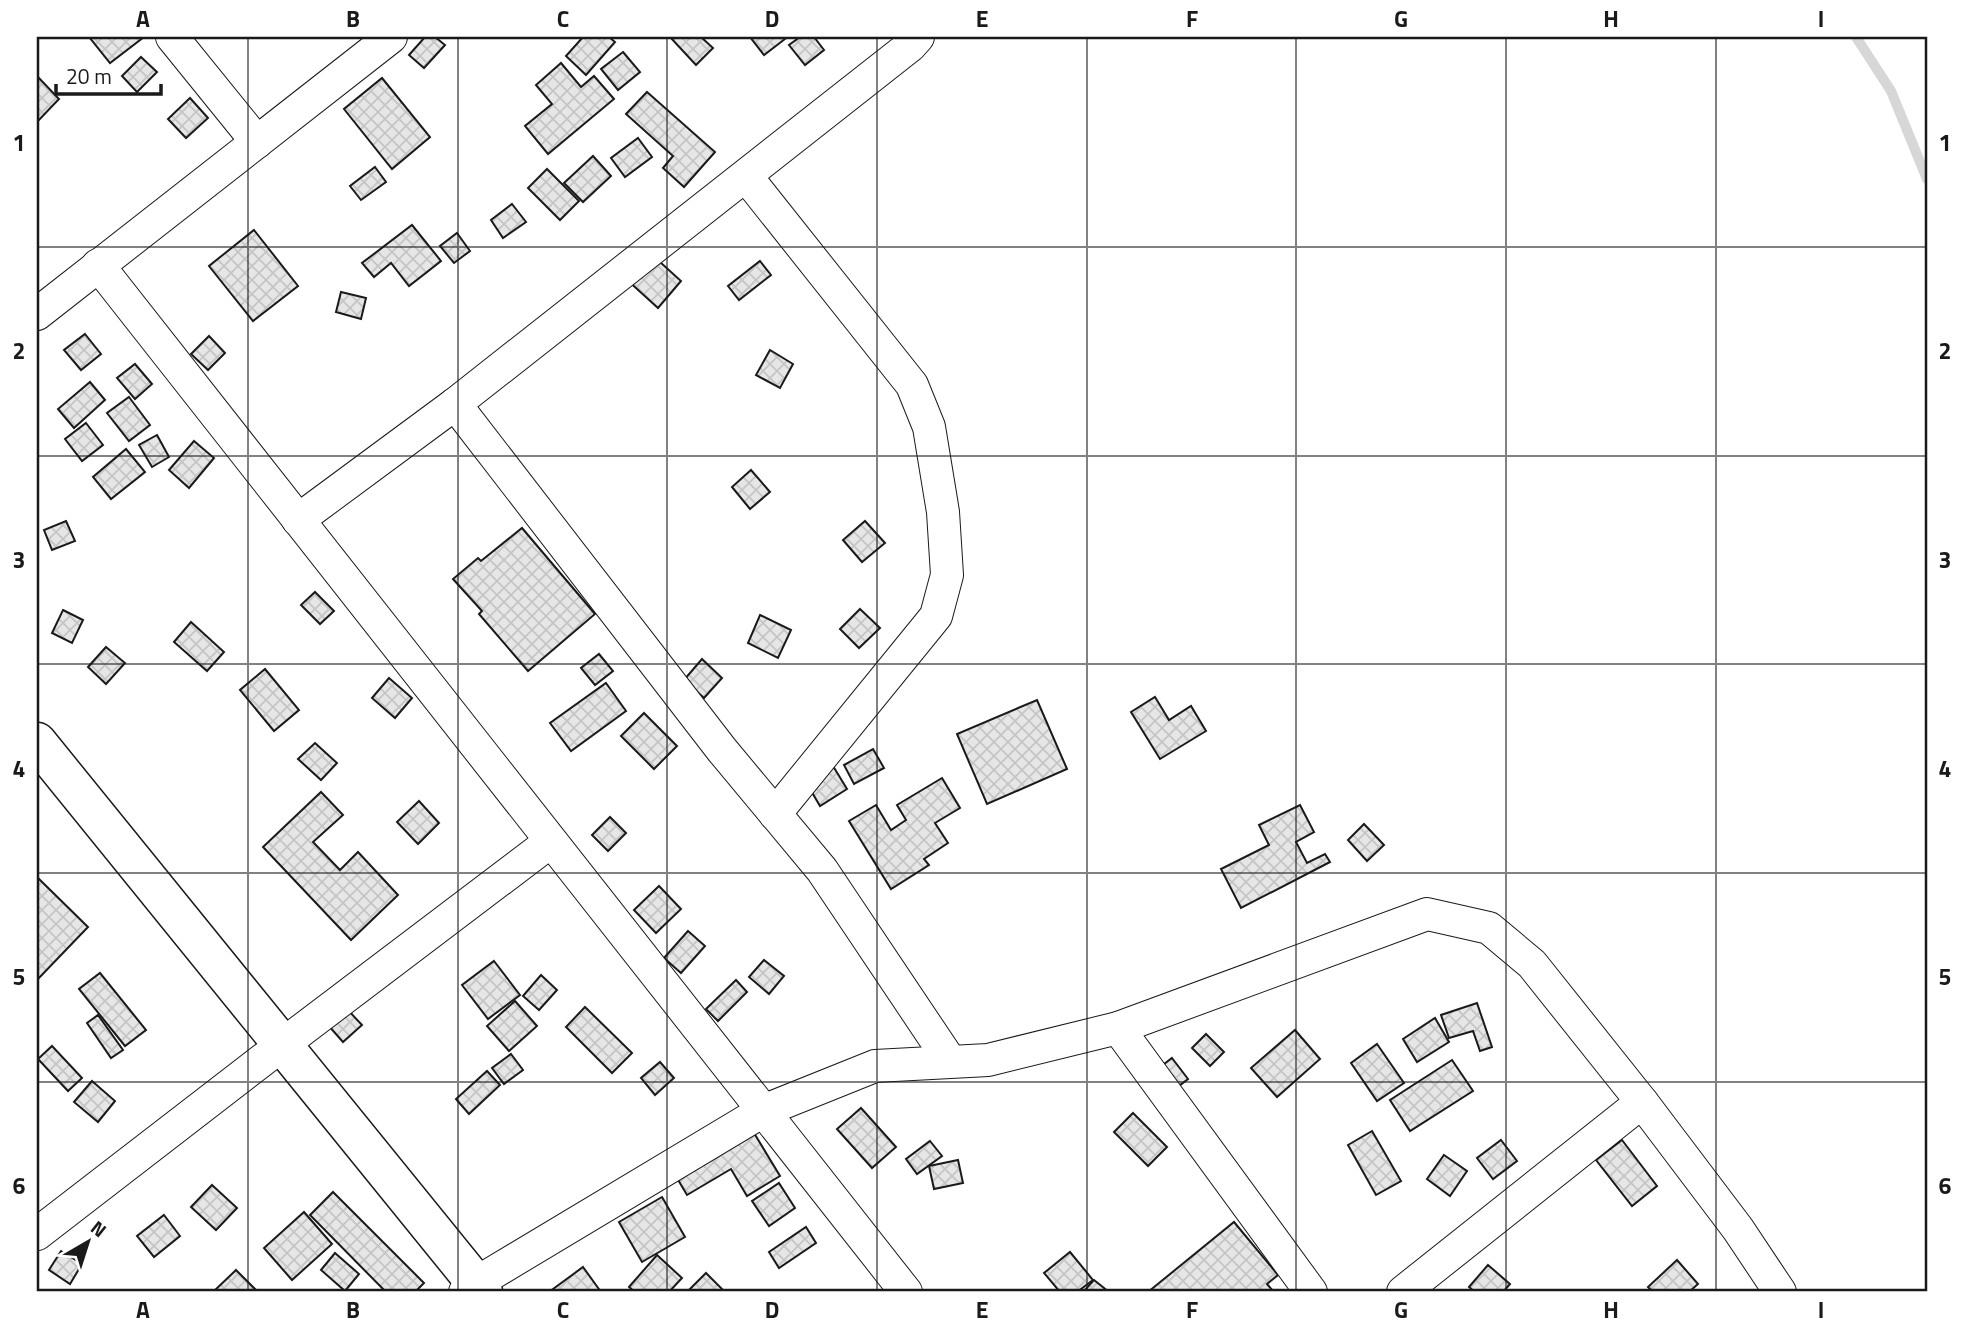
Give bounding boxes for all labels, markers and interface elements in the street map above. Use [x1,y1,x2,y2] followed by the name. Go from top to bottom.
[136,1,150,36] text: A
[346,1,360,36] text: B
[557,1,569,36] text: C
[765,1,779,36] text: D
[976,1,988,36] text: E
[1186,1,1198,36] text: F
[1394,1,1408,36] text: G
[1603,1,1619,36] text: H
[1818,1,1824,36] text: I
[56,52,161,96] scale bar
[66,60,112,92] text: 20 m
[13,125,25,160] text: 1
[1939,125,1951,160] text: 1
[13,333,25,368] text: 2
[1939,333,1951,368] text: 2
[13,542,25,577] text: 3
[1939,542,1951,577] text: 3
[13,751,25,786] text: 4
[1939,751,1951,786] text: 4
[13,959,25,994] text: 5
[1939,959,1951,994] text: 5
[13,1168,26,1203] text: 6
[1939,1168,1952,1203] text: 6
[52,1206,122,1276] north arrow
[85,1213,113,1244] text: N
[136,1292,150,1327] text: A
[346,1292,360,1327] text: B
[557,1292,569,1327] text: C
[765,1292,779,1327] text: D
[976,1292,988,1327] text: E
[1186,1292,1198,1327] text: F
[1394,1292,1408,1327] text: G
[1603,1292,1619,1327] text: H
[1818,1292,1824,1327] text: I

